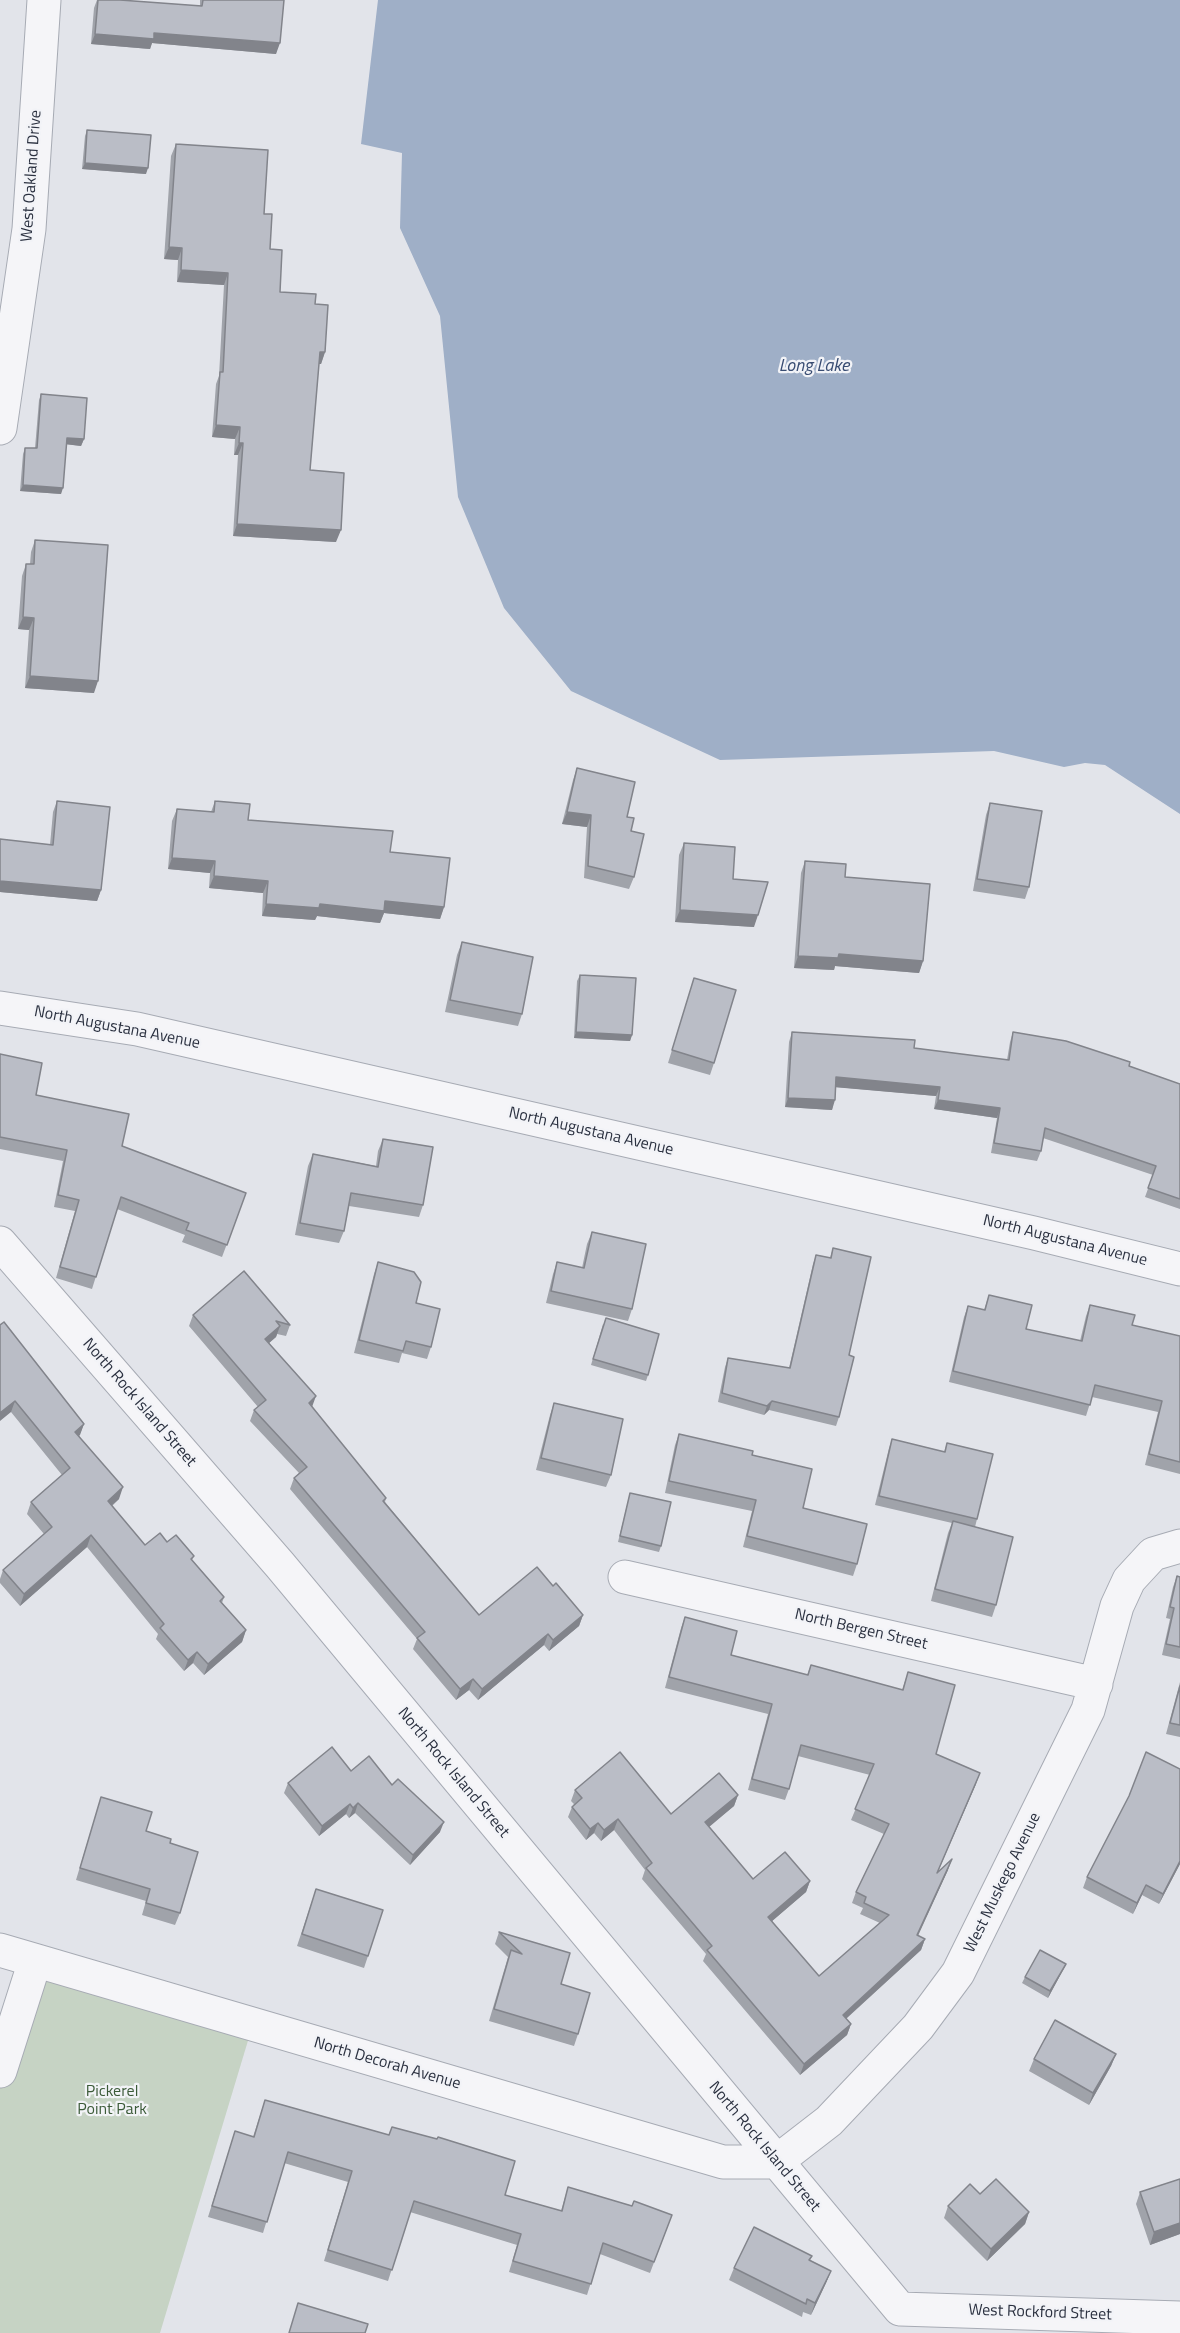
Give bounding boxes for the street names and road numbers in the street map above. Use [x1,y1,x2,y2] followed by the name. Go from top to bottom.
[18,109,46,243] street label: West Oakland Drive
[32,1003,202,1053] street label: North Augustana Avenue
[507,1104,675,1160] street label: North Augustana Avenue
[981,1211,1149,1271] street label: North Augustana Avenue
[78,1335,200,1471] street label: North Rock Island Street
[793,1605,929,1655] street label: North Bergen Street
[393,1704,513,1842] street label: North Rock Island Street
[961,1810,1045,1956] street label: West Muskego Avenue
[311,2034,463,2094] street label: North Decorah Avenue
[704,2078,824,2216] street label: North Rock Island Street
[968,2301,1112,2325] street label: West Rockford Street

